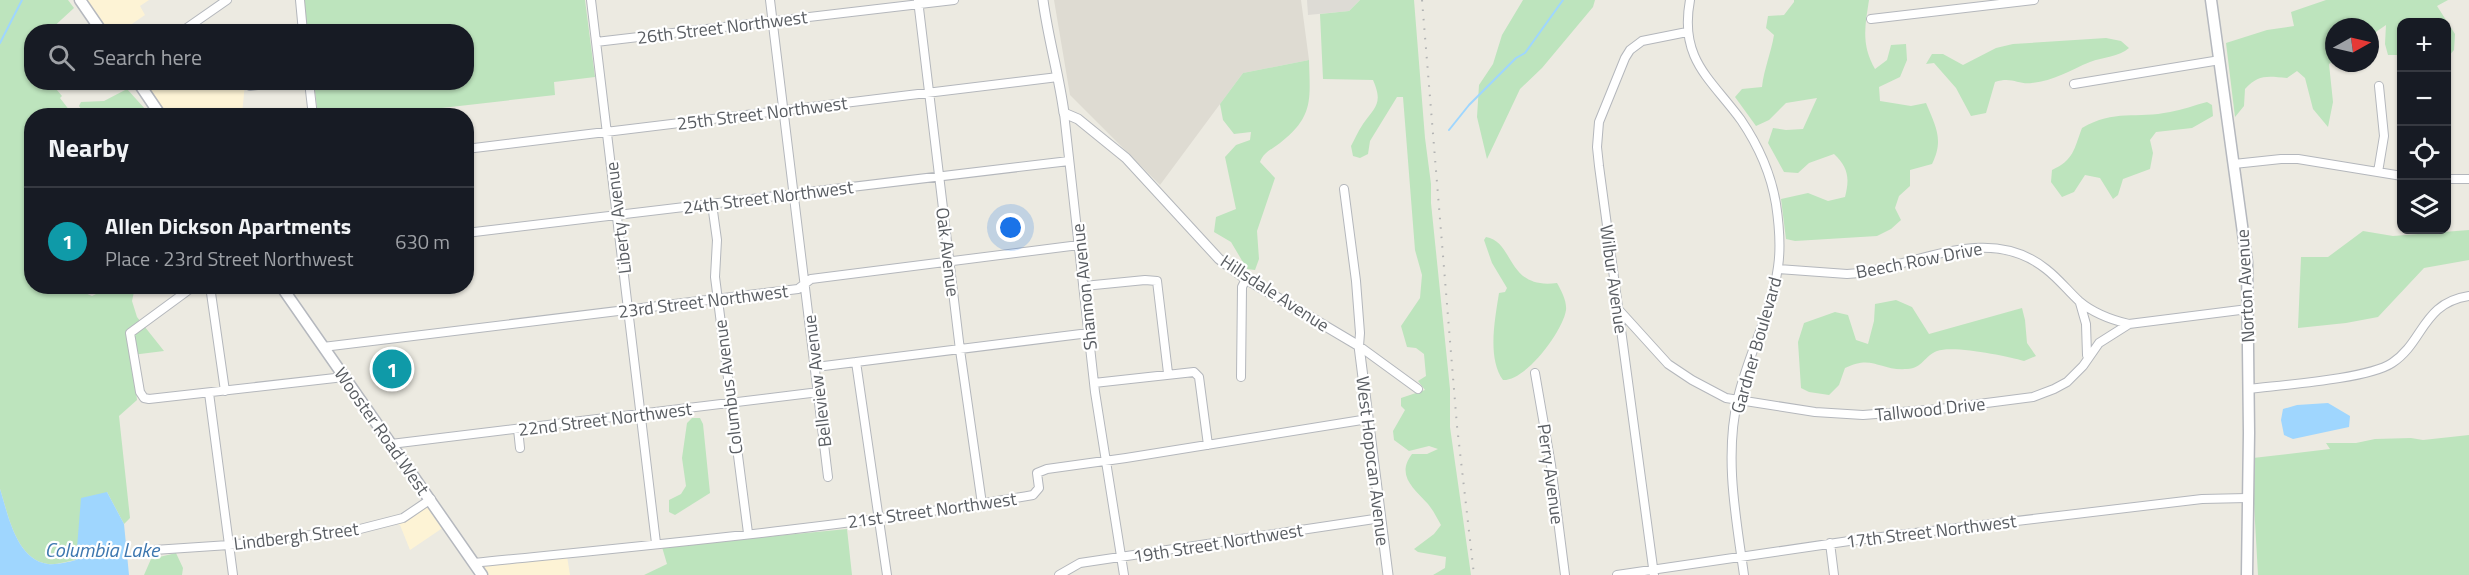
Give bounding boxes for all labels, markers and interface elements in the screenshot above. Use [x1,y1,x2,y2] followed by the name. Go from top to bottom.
[635,3,809,51] street label: 26th Street Northwest
[2325,18,2379,72] north arrow
[2397,18,2451,234] map controls
[2397,18,2451,72] button: +
[24,24,474,90] search box
[93,40,202,74] text: Search here
[45,41,78,74] icon: search
[2397,72,2451,126] button: −
[675,89,849,137] street label: 25th Street Northwest
[2397,126,2451,180] button: locate
[48,128,129,167] text: Nearby
[598,160,638,276] street label: Liberty Avenue
[681,173,855,221] street label: 24th Street Northwest
[2397,180,2451,234] button: layers
[929,206,967,298] street label: Oak Avenue
[105,209,351,243] text: Allen Dickson Apartments
[996,213,1025,242] your location
[1064,222,1104,352] street label: Shannon Avenue
[1593,223,1635,335] street label: Wilbur Avenue
[62,226,73,257] text: 1
[395,226,450,257] text: 630 m
[2229,229,2261,343] street label: Norton Avenue
[1854,235,1984,285] street label: Beech Row Drive
[105,243,353,274] text: Place · 23rd Street Northwest
[1215,248,1335,338] street label: Hillsdale Avenue
[1724,274,1788,416] street label: Gardner Boulevard
[616,277,790,325] street label: 23rd Street Northwest
[795,313,839,449] street label: Belleview Avenue
[706,318,750,456] street label: Columbus Avenue
[372,346,412,392] pin: 1
[328,361,437,501] street label: Wooster Road West
[1349,375,1397,547] street label: West Hopocan Avenue
[1874,390,1986,428] street label: Tallwood Drive
[517,395,694,443] street label: 22nd Street Northwest
[1531,422,1571,526] street label: Perry Avenue
[846,485,1019,535] street label: 21st Street Northwest
[1844,507,2018,555] street label: 17th Street Northwest
[232,515,361,557] street label: Lindbergh Street
[1131,516,1306,570] street label: 19th Street Northwest
[45,534,161,565] water label: Columbia Lake

